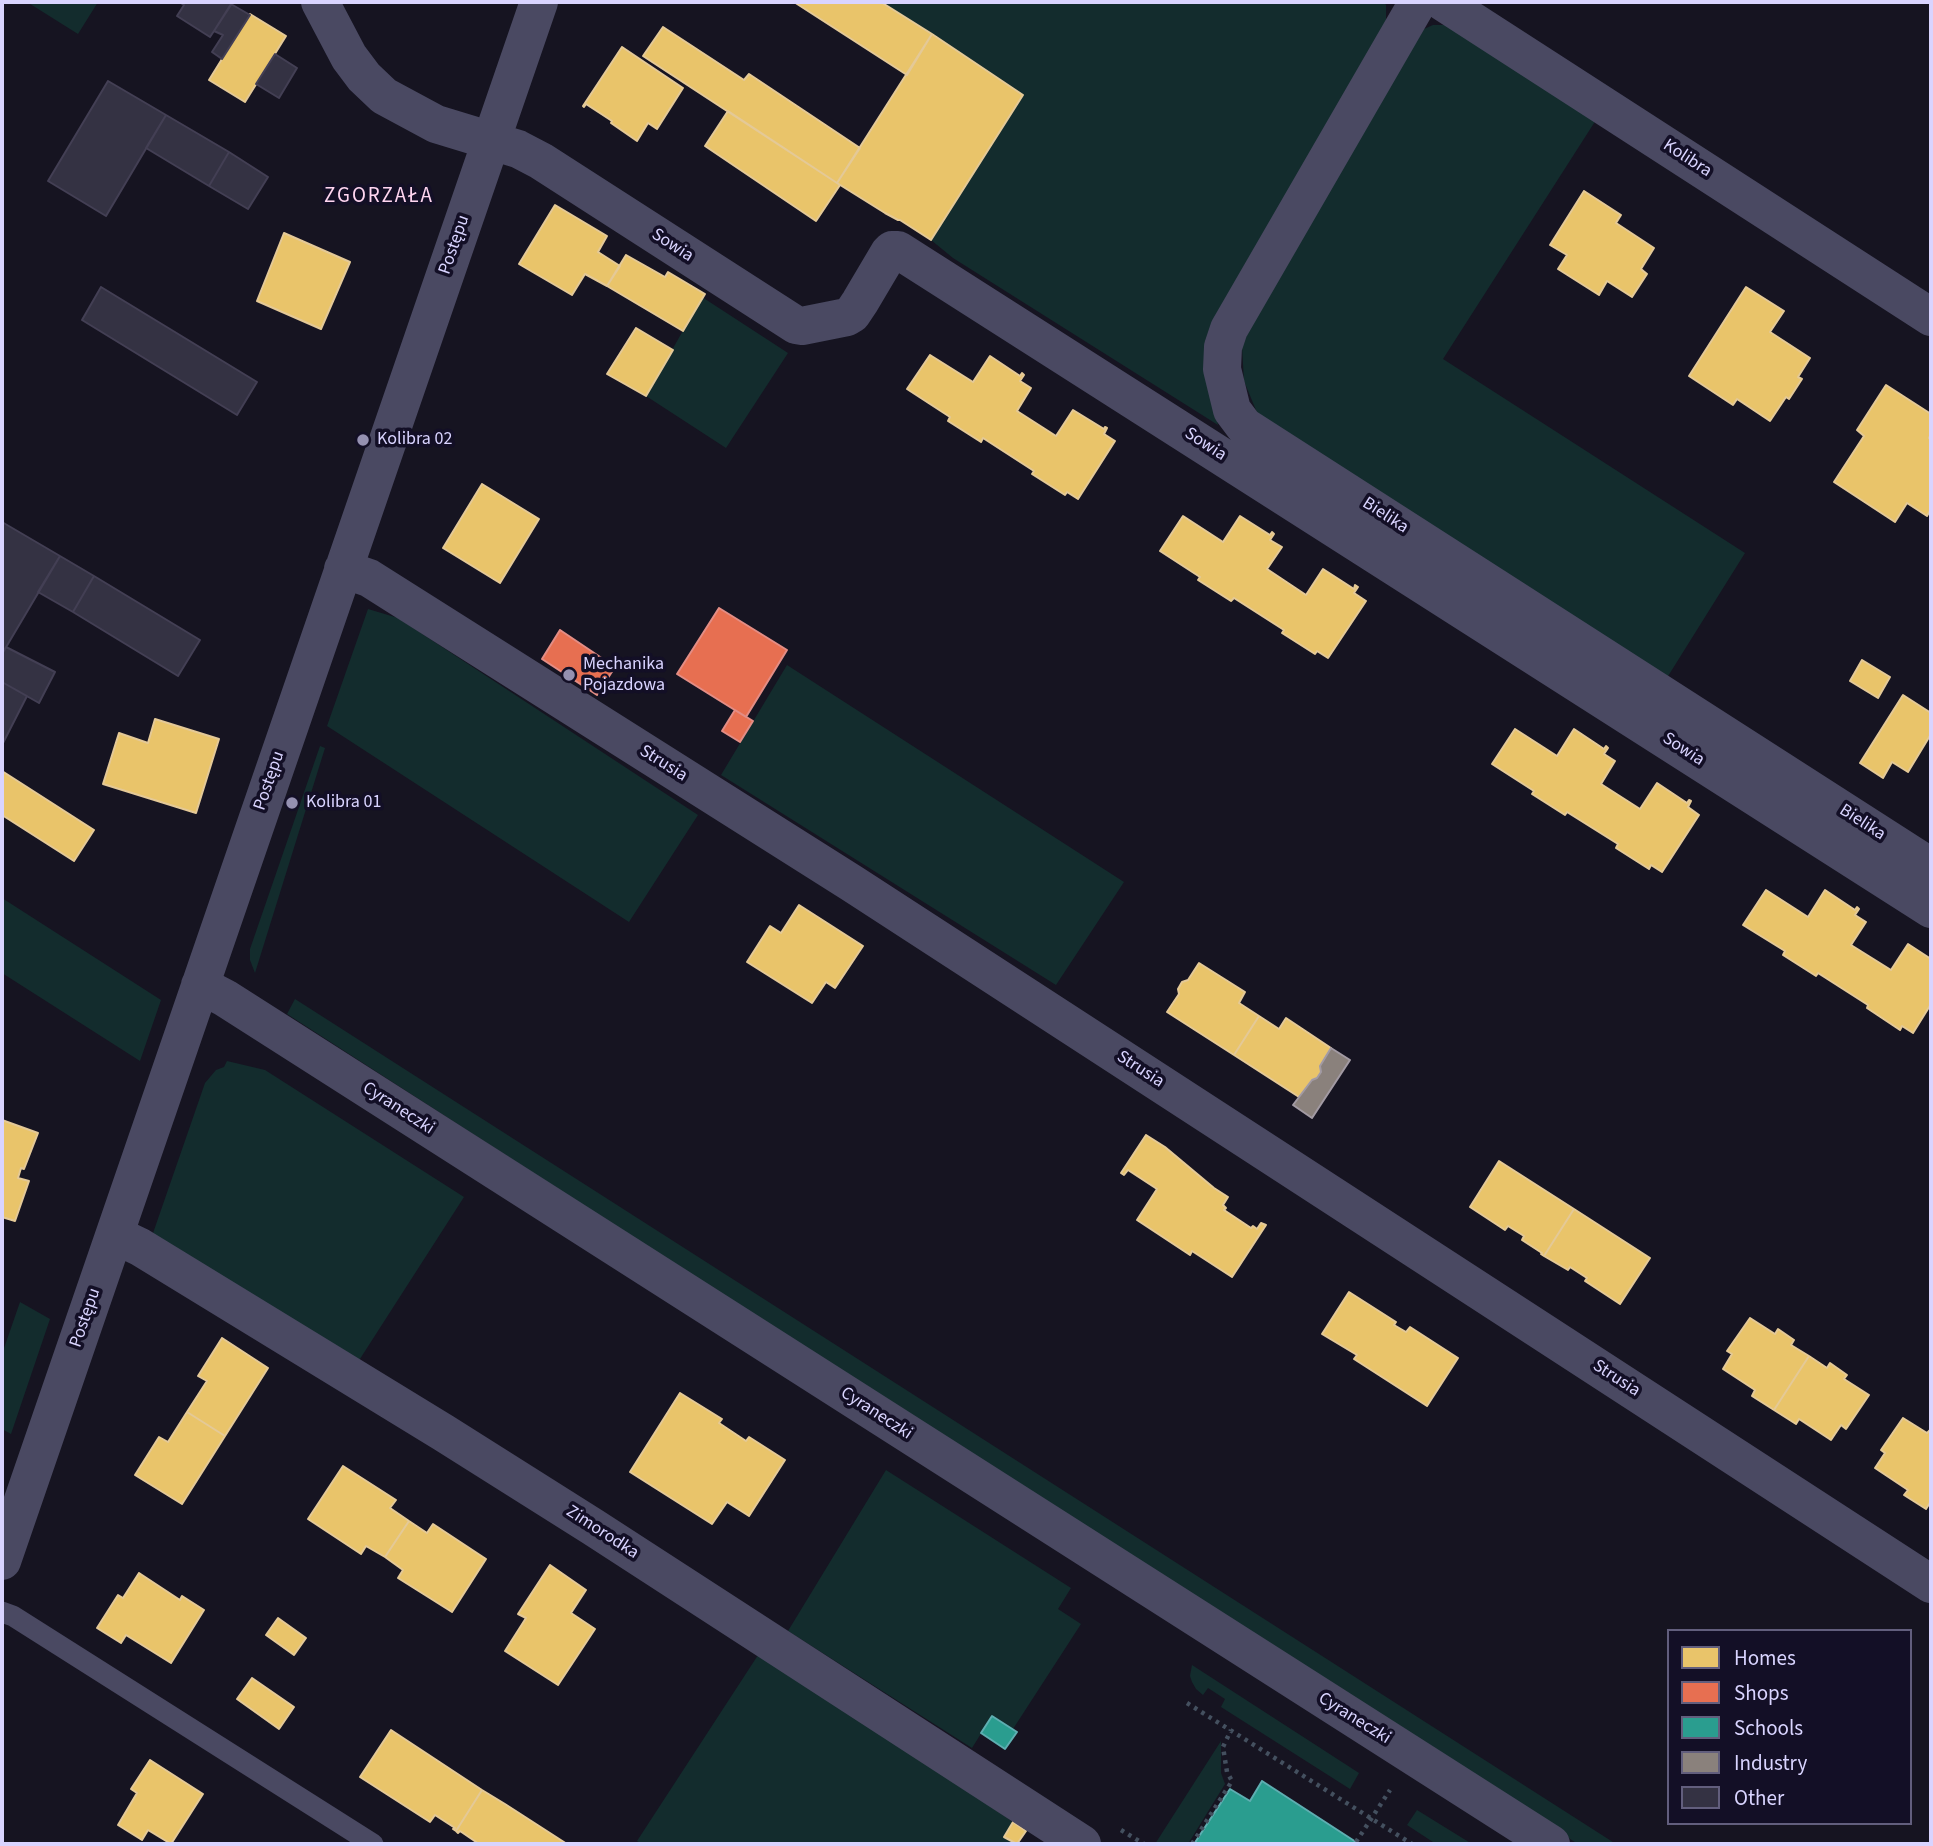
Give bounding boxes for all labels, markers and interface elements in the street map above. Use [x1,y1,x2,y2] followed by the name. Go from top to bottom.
[1659,135,1715,183] street label: Kolibra
[325,184,433,210] district label: ZGORZAŁA
[435,213,475,277] street label: Postępu
[647,224,697,268] street label: Sowia
[1180,423,1230,467] street label: Sowia
[377,429,452,451] place label: Kolibra 02
[355,432,371,448] marker: Kolibra 02
[1358,493,1412,539] street label: Bielika
[583,654,665,696] place label: Mechanika Pojazdowa
[561,667,577,683] marker: Mechanika Pojazdowa
[1658,728,1708,772] street label: Sowia
[635,741,691,787] street label: Strusia
[250,749,290,813] street label: Postępu
[306,792,381,814] place label: Kolibra 01
[284,795,300,811] marker: Kolibra 01
[1835,800,1889,846] street label: Bielika
[1112,1047,1168,1093] street label: Strusia
[358,1078,438,1140] street label: Cyraneczki
[66,1286,106,1350] street label: Postępu
[1588,1356,1644,1402] street label: Strusia
[836,1383,916,1445] street label: Cyraneczki
[562,1501,642,1565] street label: Zimorodka
[1667,1629,1912,1825] legend
[1734,1643,1796,1673] text: Homes
[1734,1678,1788,1708] text: Shops
[1314,1688,1394,1750] street label: Cyraneczki
[1734,1713,1803,1743] text: Schools
[1734,1748,1807,1778] text: Industry
[1734,1783,1784,1813] text: Other

